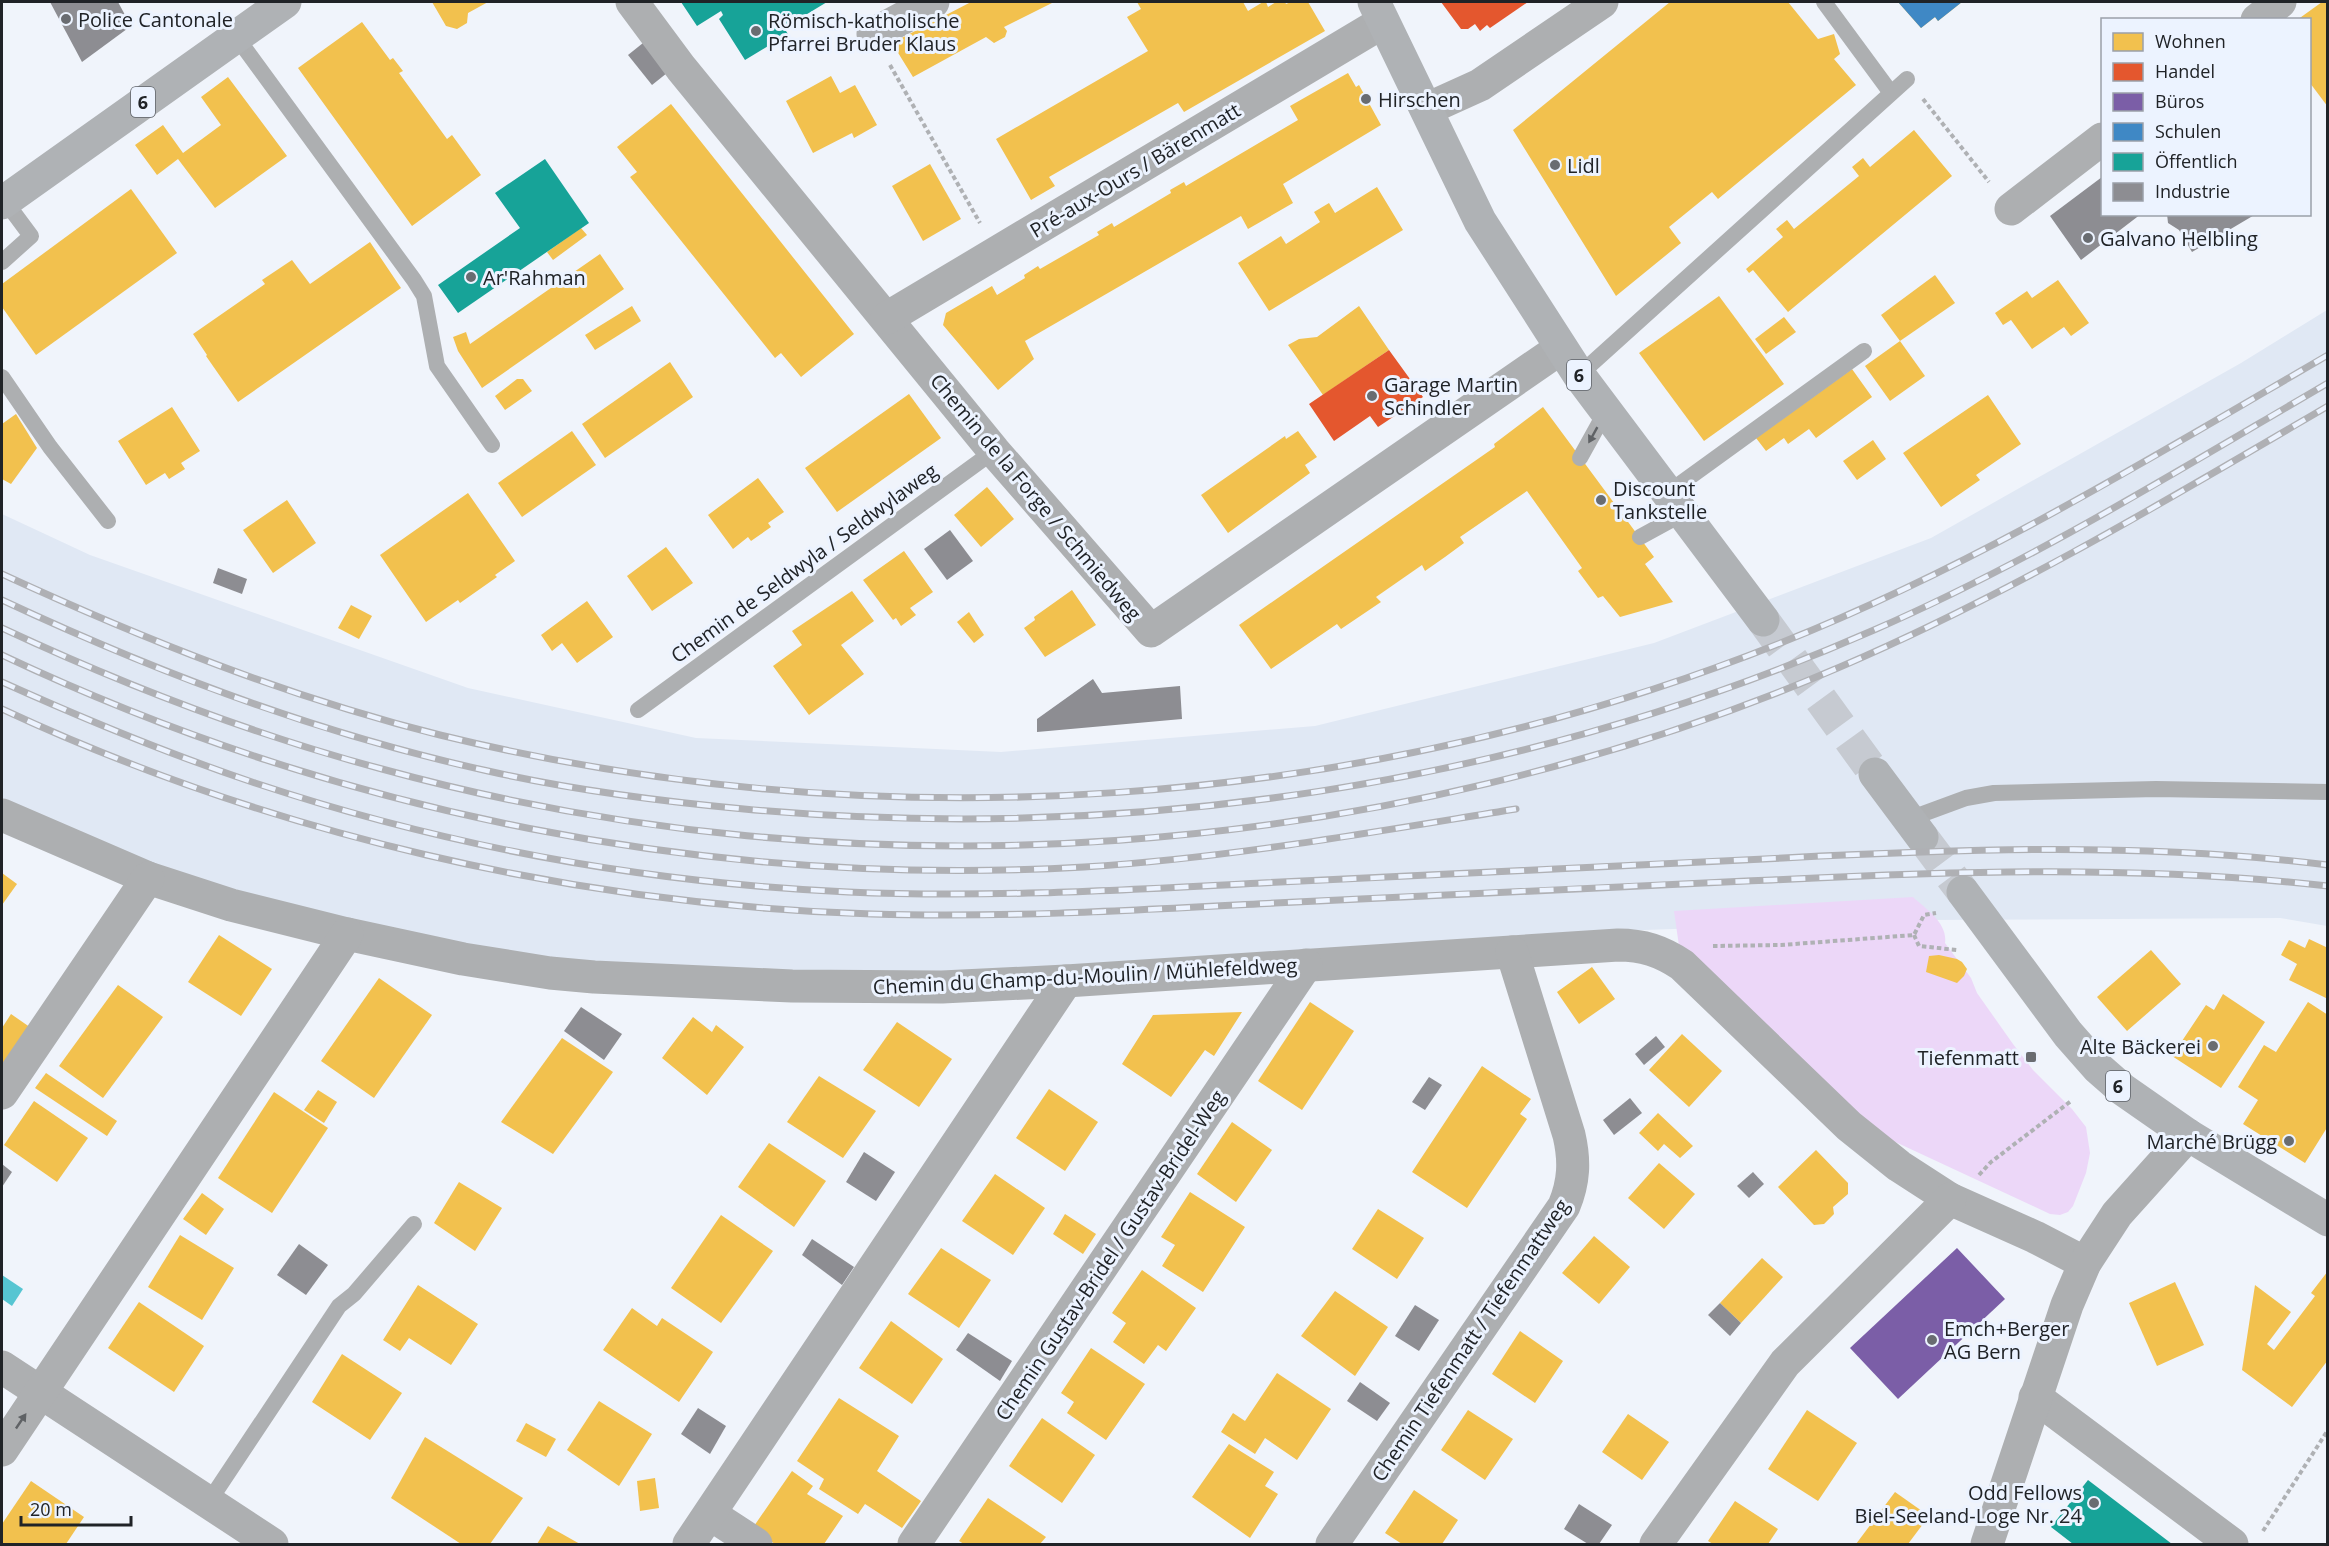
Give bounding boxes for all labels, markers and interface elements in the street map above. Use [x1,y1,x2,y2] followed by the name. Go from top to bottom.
[78,6,233,33] place label: Police Cantonale
[768,7,960,57] place label: Römisch-katholische Pfarrei Bruder Klaus
[59,12,73,26] marker: Police Cantonale
[2101,18,2311,216] legend
[749,24,763,38] marker: Römisch-katholische Pfarrei Bruder Klaus
[2155,29,2226,53] text: Wohnen
[2155,59,2215,83] text: Handel
[1378,86,1461,113] place label: Hirschen
[131,87,155,117] road number: 6
[2155,89,2204,113] text: Büros
[1359,92,1373,106] marker: Hirschen
[1025,96,1245,244] street label: Pré-aux-Ours / Bärenmatt
[2155,119,2221,143] text: Schulen
[2155,149,2237,173] text: Öffentlich
[1567,152,1600,179] place label: Lidl
[1548,158,1562,172] marker: Lidl
[2155,179,2230,203] text: Industrie
[2100,225,2258,252] place label: Galvano Helbling
[2081,231,2095,245] marker: Galvano Helbling
[483,264,586,291] place label: Ar'Rahman
[464,270,478,284] marker: Ar'Rahman
[1567,360,1591,390] road number: 6
[924,368,1148,626] street label: Chemin de la Forge / Schmiedweg
[1384,371,1518,421] place label: Garage Martin Schindler
[1365,389,1379,403] marker: Garage Martin Schindler
[1588,427,1598,444] one-way arrow
[665,457,943,669] street label: Chemin de Seldwyla / Seldwylaweg
[1613,475,1707,525] place label: Discount Tankstelle
[1594,493,1608,507] marker: Discount Tankstelle
[872,951,1298,1001] street label: Chemin du Champ-du-Moulin / Mühlefeldweg
[2080,1033,2201,1060] place label: Alte Bäckerei
[2206,1039,2220,1053] marker: Alte Bäckerei
[1918,1044,2019,1071] place label: Tiefenmatt
[2024,1050,2038,1064] marker: Tiefenmatt
[2106,1071,2130,1101] road number: 6
[989,1084,1231,1426] street label: Chemin Gustav-Bridel / Gustav-Bridel-Weg
[2146,1128,2277,1155] place label: Marché Brügg
[2282,1134,2296,1148] marker: Marché Brügg
[1365,1193,1575,1487] street label: Chemin Tiefenmatt / Tiefenmattweg
[1944,1315,2070,1365] place label: Emch+Berger AG Bern
[1925,1333,1939,1347] marker: Emch+Berger AG Bern
[15,1413,26,1429] one-way arrow
[1854,1479,2083,1529] place label: Odd Fellows Biel-Seeland-Loge Nr. 24
[21,1489,130,1527] scale bar
[2087,1496,2101,1510] marker: Odd Fellows Biel-Seeland-Loge Nr. 24
[30,1497,72,1521] text: 20 m

